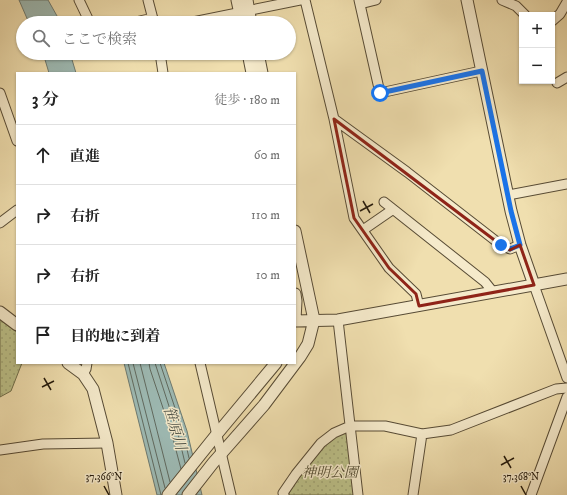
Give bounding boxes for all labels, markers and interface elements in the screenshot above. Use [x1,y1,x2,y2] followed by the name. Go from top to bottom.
[519,12,555,84] map controls
[519,12,555,48] button: +
[16,16,296,60] search box
[30,27,52,49] icon: search
[62,30,137,49] text: ここで検索
[519,48,555,84] button: −
[371,84,389,102] route start
[32,89,59,111] text: 3 分
[214,92,280,108] text: 徒歩 · 180 m
[32,144,54,166] icon: ahead
[70,147,100,166] text: 直進
[254,147,280,163] text: 60 m
[32,204,54,226] icon: right
[70,207,100,226] text: 右折
[251,207,280,223] text: 110 m
[492,236,510,254] route end
[32,264,54,286] icon: right
[70,267,100,286] text: 右折
[256,267,280,283] text: 10 m
[32,324,54,346] icon: arrive
[70,327,160,346] text: 目的地に到着
[159,404,191,454] water label: 笹原川
[302,464,360,482] park label: 神明公園
[86,471,122,483] text: 37.366°N
[503,471,539,483] text: 37.368°N

